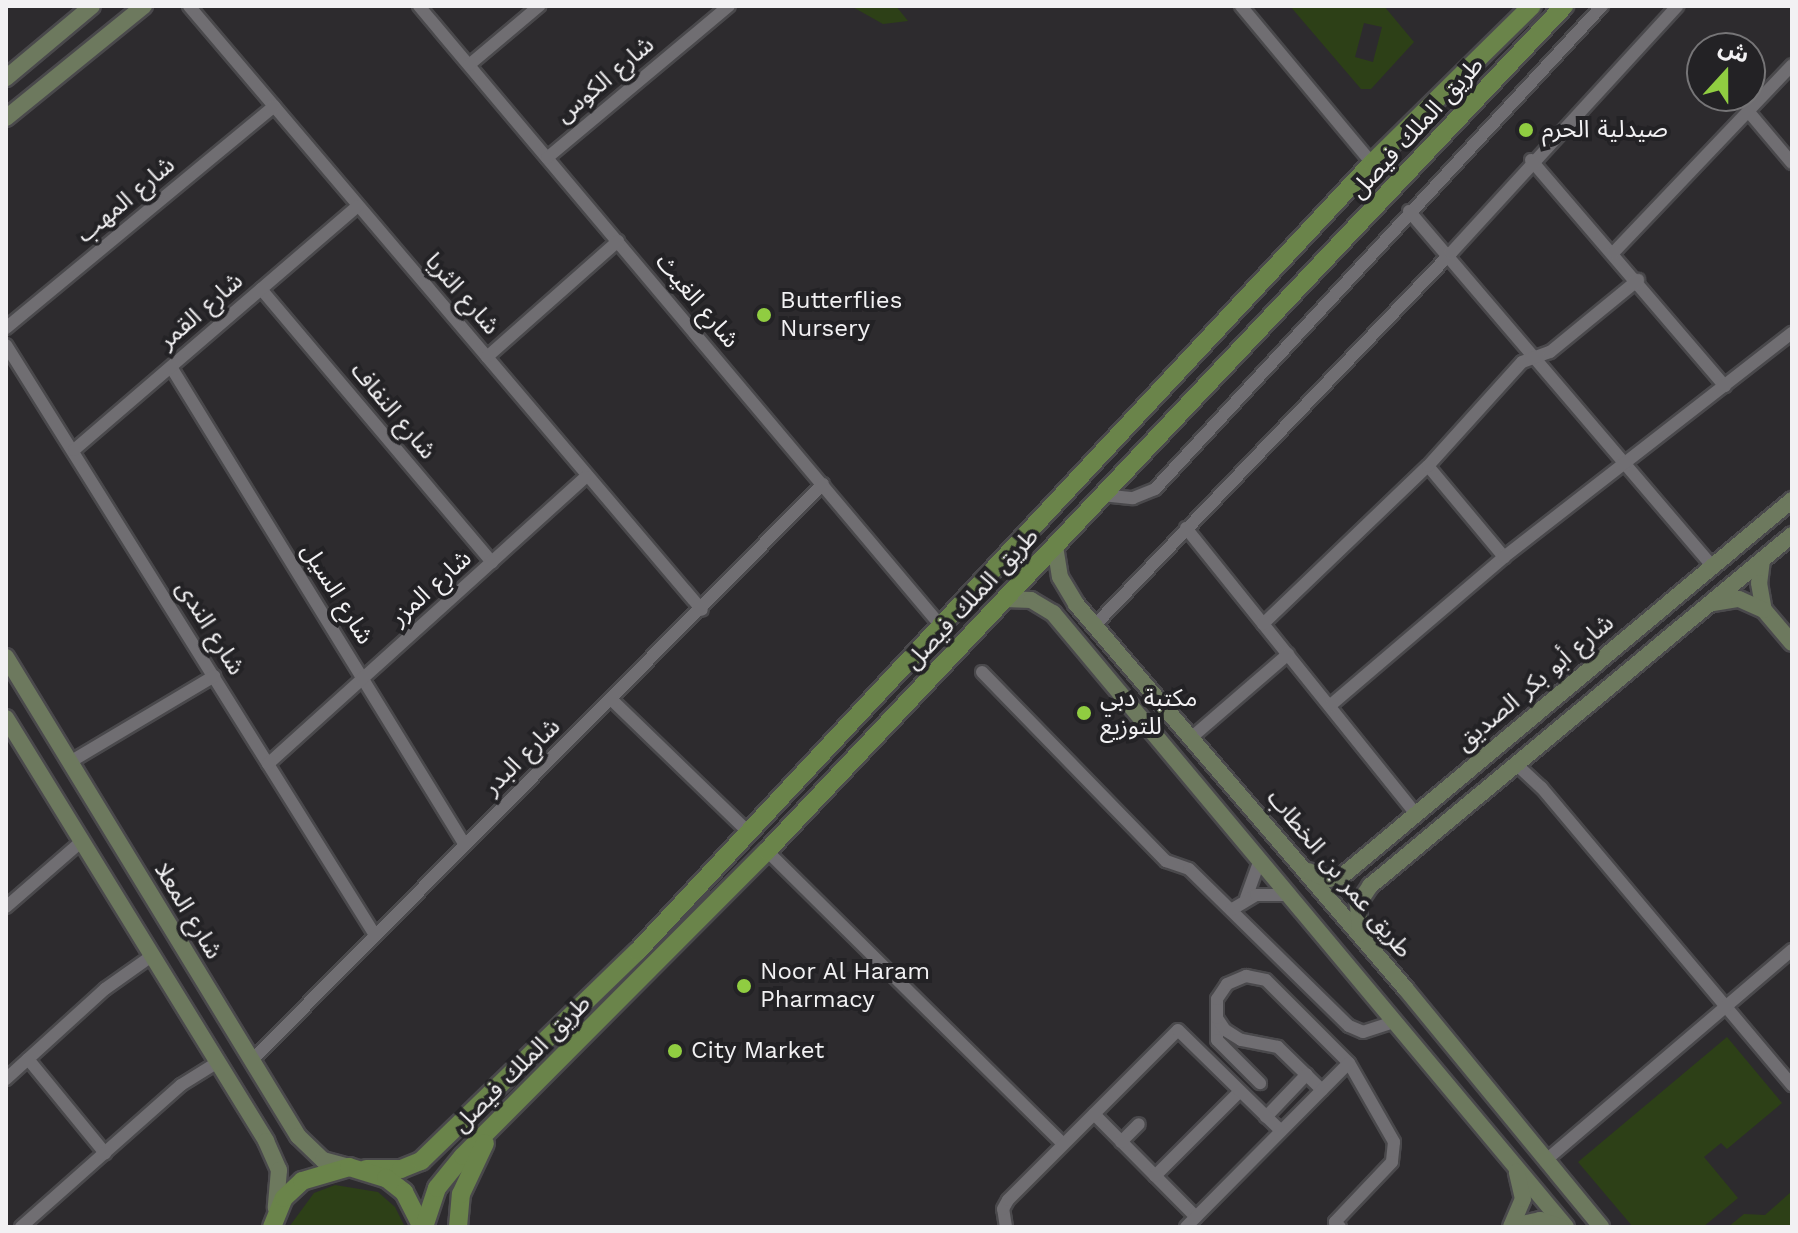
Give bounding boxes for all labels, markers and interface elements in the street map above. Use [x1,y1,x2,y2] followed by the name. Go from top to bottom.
[550,31,660,129] street label: شارع الكوس
[1686,32,1766,112] north arrow
[1716,34,1753,68] text: ش
[1344,51,1490,205] street label: طريق الملك فيصل
[1542,116,1668,144] place label: صيدلية الحرم
[1517,121,1535,139] marker: صيدلية الحرم
[71,151,181,249] street label: شارع المهب
[419,247,505,341] street label: شارع الثريا
[649,248,745,354] street label: شارع الغيث
[153,267,249,355] street label: شارع القمر
[780,287,902,343] place label: Butterflies Nursery
[755,306,773,324] marker: Butterflies Nursery
[344,357,442,465] street label: شارع النفاف
[899,522,1045,676] street label: طريق الملك فيصل
[295,538,379,650] street label: شارع السيل
[385,544,477,632] street label: شارع المزر
[170,575,250,681] street label: شارع الندى
[1450,609,1620,757] street label: شارع أبو بكر الصديق
[1100,685,1197,741] place label: مكتبة دبي للتوزيع
[1075,704,1093,722] marker: مكتبة دبي للتوزيع
[478,713,566,801] street label: شارع البدر
[1260,784,1418,964] street label: طريق عمر بن الخطاب
[148,857,228,965] street label: شارع المعلا
[760,958,933,1014] place label: Noor Al Haram Pharmacy
[735,977,753,995] marker: Noor Al Haram Pharmacy
[447,989,597,1139] street label: طريق الملك فيصل
[691,1037,825,1065] place label: City Market
[666,1042,684,1060] marker: City Market

